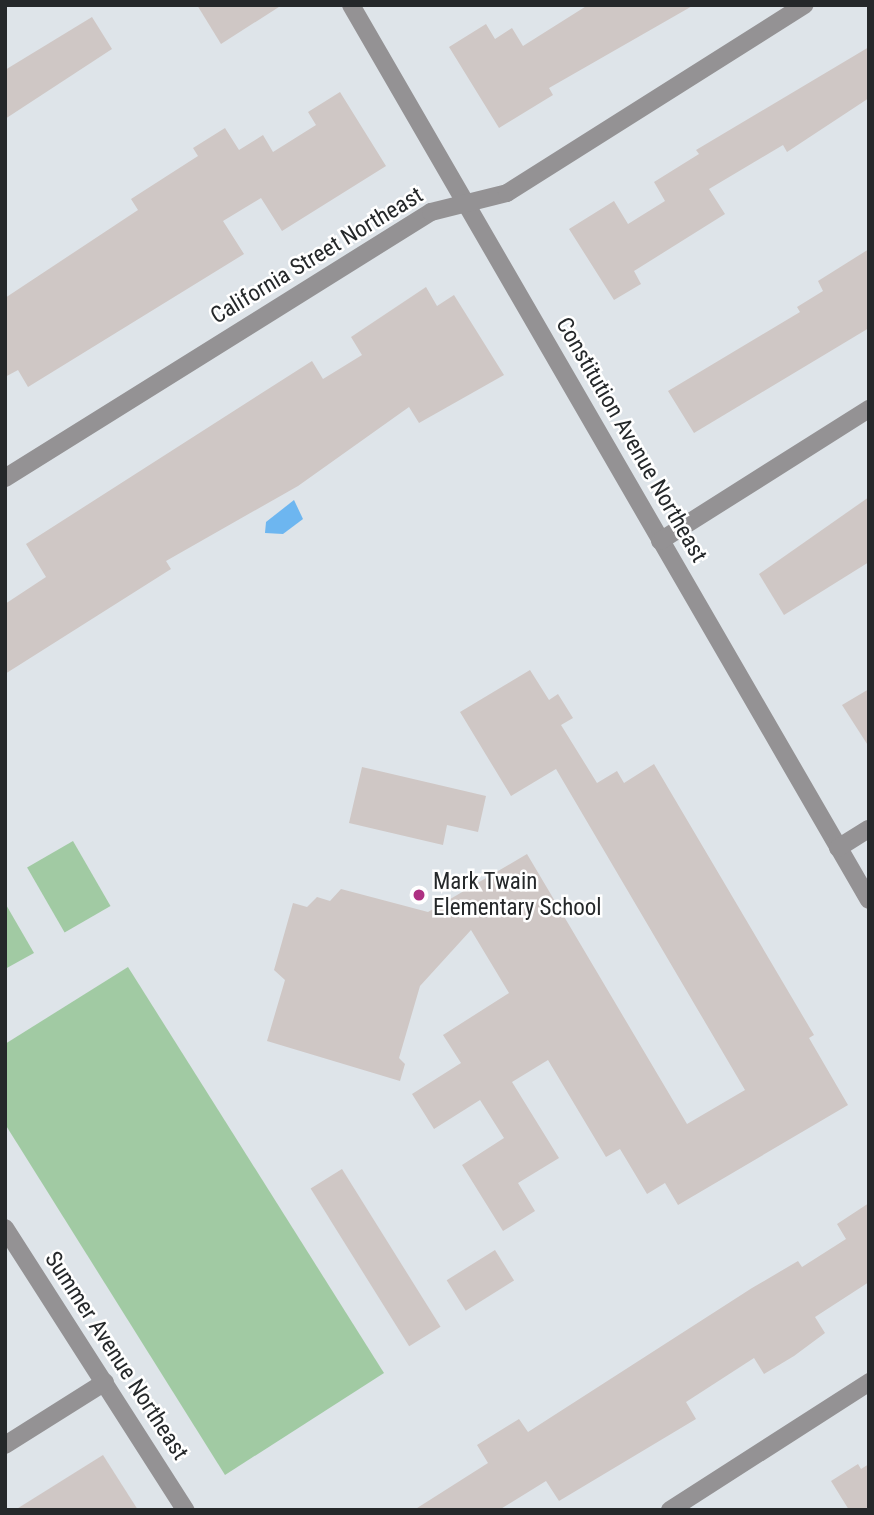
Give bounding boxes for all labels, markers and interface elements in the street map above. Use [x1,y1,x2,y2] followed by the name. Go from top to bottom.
[206,182,428,330] street label: California Street Northeast
[550,313,712,567] street label: Constitution Avenue Northeast
[433,868,602,922] place label: Mark Twain Elementary School
[411,887,427,903] marker: Mark Twain Elementary School
[38,1247,194,1465] street label: Summer Avenue Northeast

